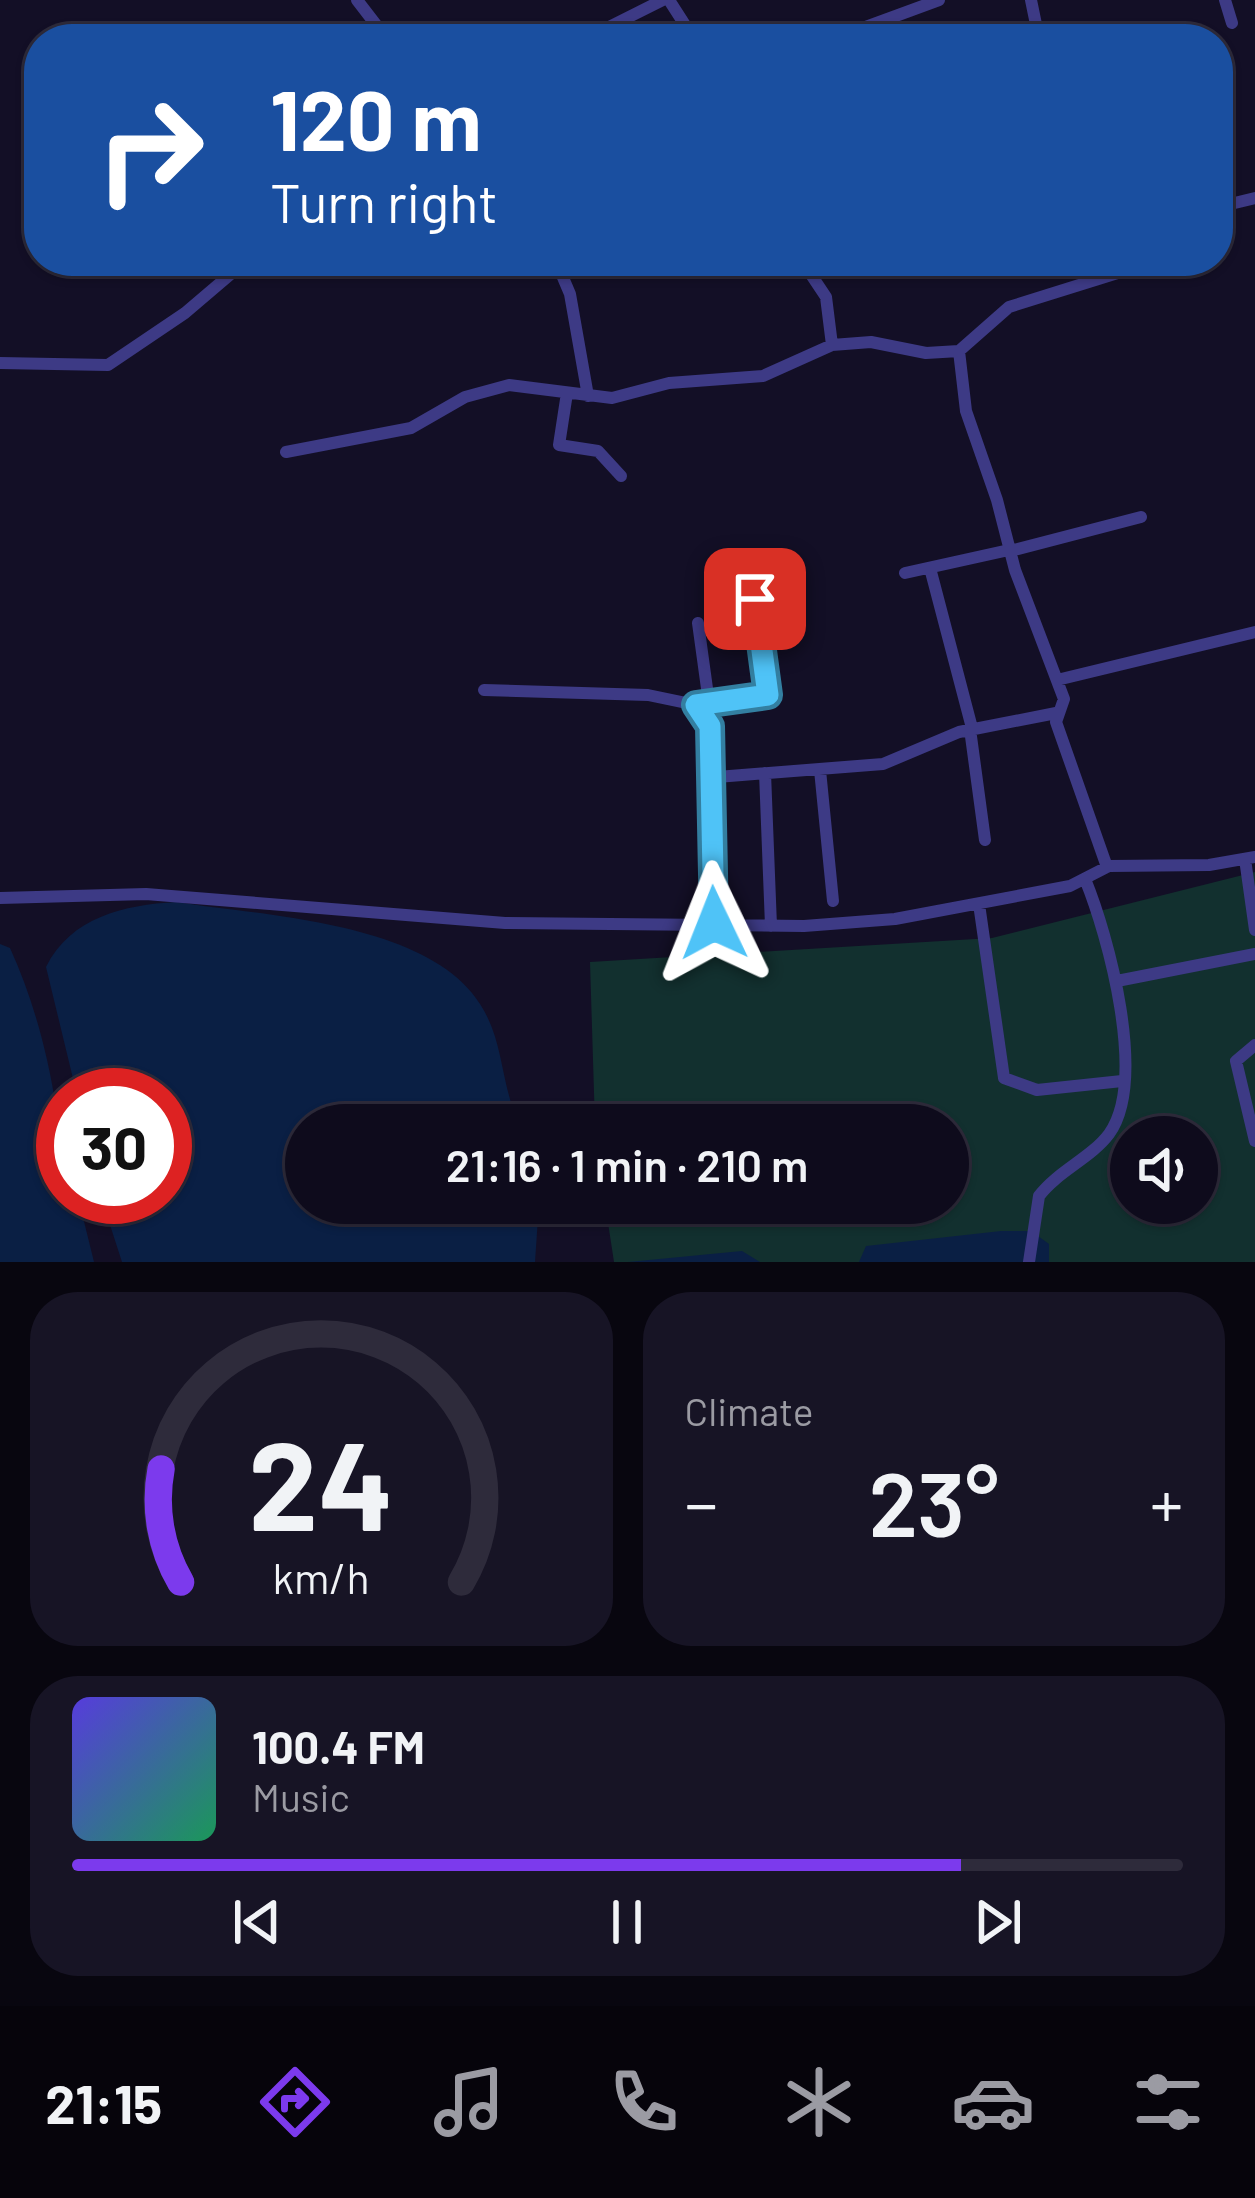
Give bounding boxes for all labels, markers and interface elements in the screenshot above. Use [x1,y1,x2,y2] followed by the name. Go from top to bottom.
[270,67,482,168] text: 120 m
[72,72,228,228] icon: right
[270,169,498,234] text: Turn right
[704,548,806,650] pin
[722,566,788,632] icon: arrive
[651,860,777,986] position arrow
[36,1068,192,1224] speed limit sign: 30
[1110,1116,1218,1224] map controls
[1110,1116,1218,1224] button: sound
[446,1137,808,1191] text: 21:16 · 1 min · 210 m
[685,1387,814,1434] text: Climate
[249,1406,394,1556] text: 24
[869,1447,999,1555] text: 23°
[685,1462,718,1541] text: −
[1150,1462,1183,1541] text: +
[273,1551,370,1603] text: km/h
[252,1719,425,1773] text: 100.4 FM
[252,1773,350,1820] text: Music
[224,1889,290,1955] icon: previous
[594,1889,660,1955] icon: pause
[965,1889,1031,1955] icon: next
[253,2060,337,2144] icon: directions
[427,2060,511,2144] icon: music
[602,2060,686,2144] icon: phone
[777,2060,861,2144] icon: climate
[951,2060,1035,2144] icon: car
[1126,2060,1210,2144] icon: filters
[45,2070,162,2135] text: 21:15

